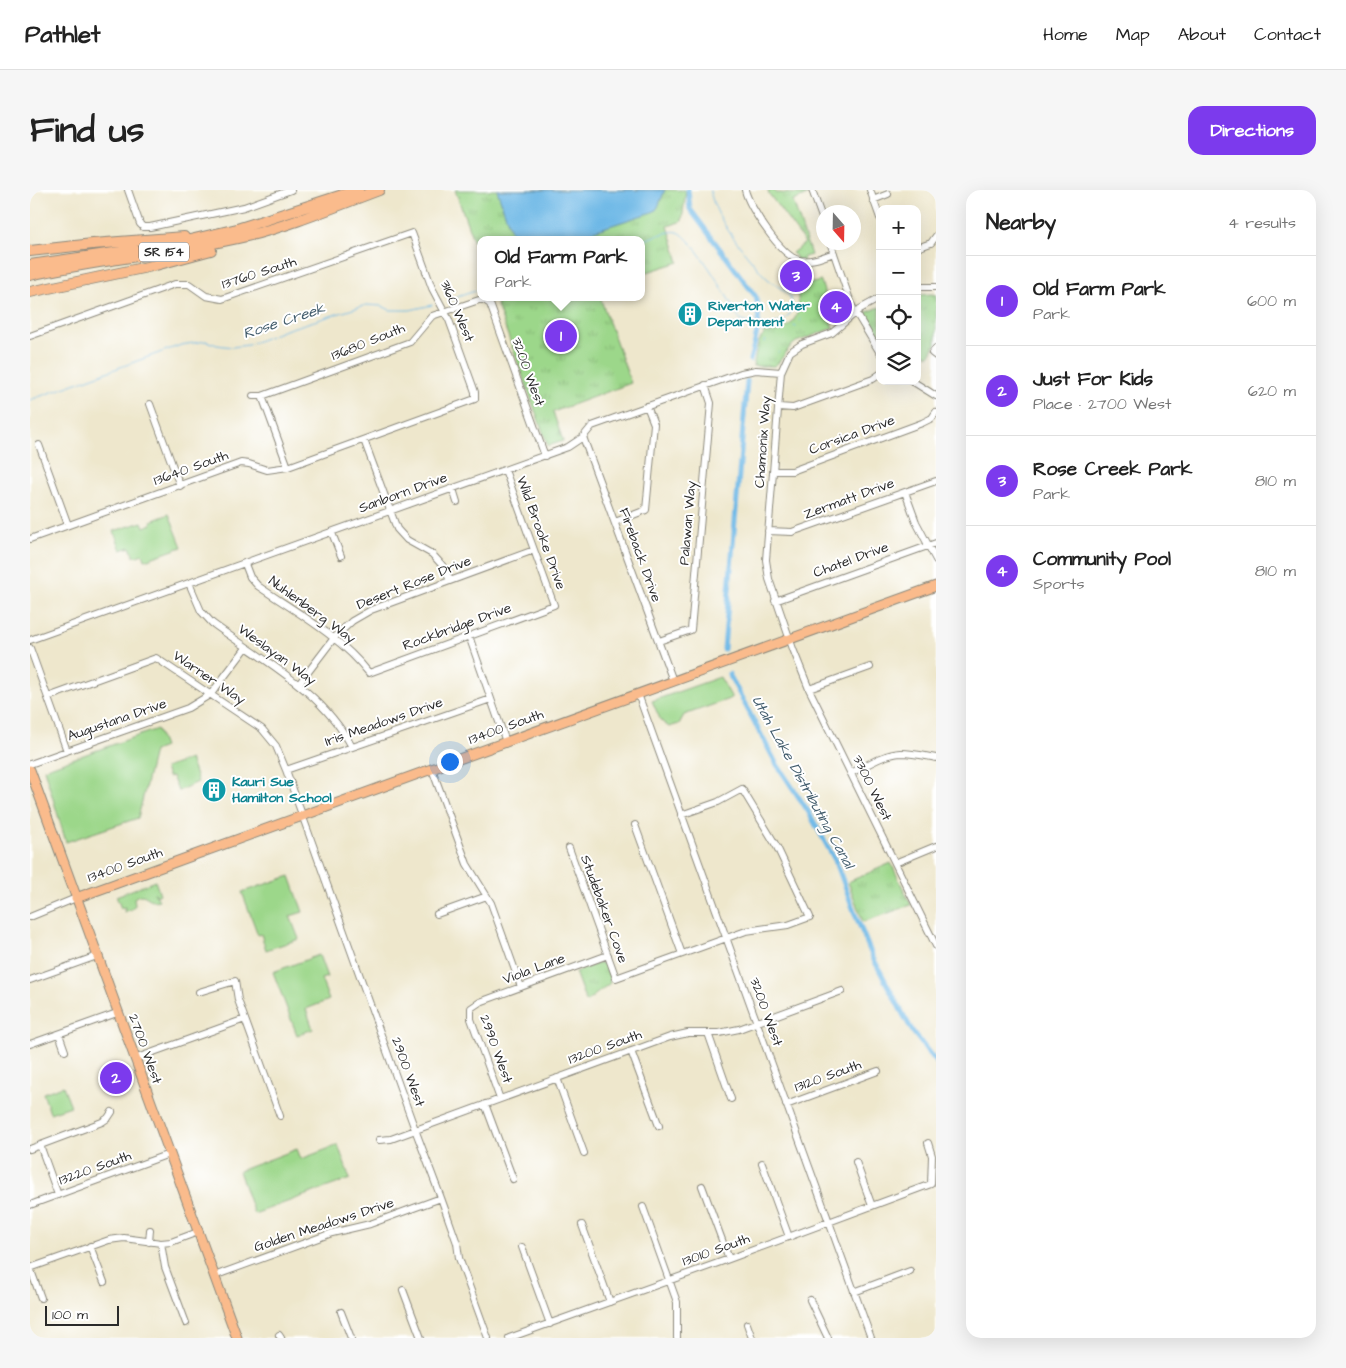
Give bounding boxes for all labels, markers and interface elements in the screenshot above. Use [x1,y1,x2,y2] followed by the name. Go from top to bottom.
[25,18,101,52] text: Pathlet
[1043,22,1088,47] text: Home
[1116,22,1150,47] text: Map
[1178,22,1226,47] text: About
[1254,22,1321,47] text: Contact
[30,106,144,155] text: Find us
[1188,106,1316,155] button: Directions
[816,205,861,250] north arrow
[876,205,921,385] map controls
[876,205,921,250] button: +
[986,208,1056,237] text: Nearby
[1228,212,1296,234] text: 4 results
[477,236,645,301] popup
[139,242,189,262] road number: SR 154
[495,244,627,271] text: Old Farm Park
[876,250,921,295] button: −
[219,252,299,294] street label: 13760 South
[780,257,812,295] pin: 3
[495,271,532,293] text: Park
[1033,276,1166,303] text: Old Farm Park
[435,277,479,345] street label: 3160 West
[820,288,852,326] pin: 4
[1001,290,1003,312] text: 1
[1247,290,1296,312] text: 600 m
[876,295,921,340] button: locate
[708,296,810,332] place label: Riverton Water Department
[240,298,328,344] water label: Rose Creek
[677,301,703,327] building icon: Riverton Water Department
[1033,303,1070,325] text: Park
[545,317,577,355] pin: 1
[328,318,408,366] street label: 13680 South
[506,335,550,409] street label: 3200 West
[876,340,921,385] button: layers
[1033,366,1153,393] text: Just For Kids
[997,380,1007,402] text: 2
[1248,380,1296,402] text: 620 m
[1033,393,1172,415] text: Place · 2700 West
[750,395,776,489] street label: Chamonix Way
[806,410,898,460] street label: Corsica Drive
[151,445,231,491] street label: 13640 South
[1033,456,1192,483] text: Rose Creek Park
[356,468,450,518] street label: Sanborn Drive
[998,470,1006,492] text: 3
[1255,470,1296,492] text: 810 m
[801,473,897,525] street label: Zermatt Drive
[511,474,571,593] street label: Wild Brooke Drive
[674,480,702,566] street label: Palawan Way
[1033,483,1070,505] text: Park
[614,505,666,605] street label: Fireback Drive
[811,537,892,583] street label: Chatel Drive
[1033,546,1171,573] text: Community Pool
[354,551,475,615] street label: Desert Rose Drive
[997,560,1007,582] text: 4
[1255,560,1296,582] text: 810 m
[264,571,360,649] street label: Nuhlenberg Way
[1033,573,1085,595] text: Sports
[400,598,515,656] street label: Rockbridge Drive
[234,620,321,690] street label: Weslayan Way
[169,646,250,710] street label: Warner Way
[322,692,446,752] street label: Iris Meadows Drive
[746,692,860,874] water label: Utah Lake Distributing Canal
[65,694,170,746] street label: Augustana Drive
[466,704,546,750] street label: 13400 South
[437,749,463,775] your location
[847,752,897,825] street label: 3300 West
[232,772,332,808] place label: Kauri Sue Hamilton School
[201,777,227,803] building icon: Kauri Sue Hamilton School
[85,842,165,888] street label: 13400 South
[575,852,633,966] street label: Studebaker Cove
[500,948,568,990] street label: Viola Lane
[744,975,788,1049] street label: 3200 West
[123,1011,167,1087] street label: 2700 West
[474,1012,518,1086] street label: 2990 West
[566,1024,645,1070] street label: 13200 South
[386,1034,430,1110] street label: 2900 West
[792,1055,864,1097] street label: 13120 South
[100,1059,132,1097] pin: 2
[56,1146,134,1190] street label: 13220 South
[251,1193,397,1257] street label: Golden Meadows Drive
[679,1229,753,1271] street label: 13010 South
[45,1303,119,1326] scale bar
[52,1305,88,1325] text: 100 m

